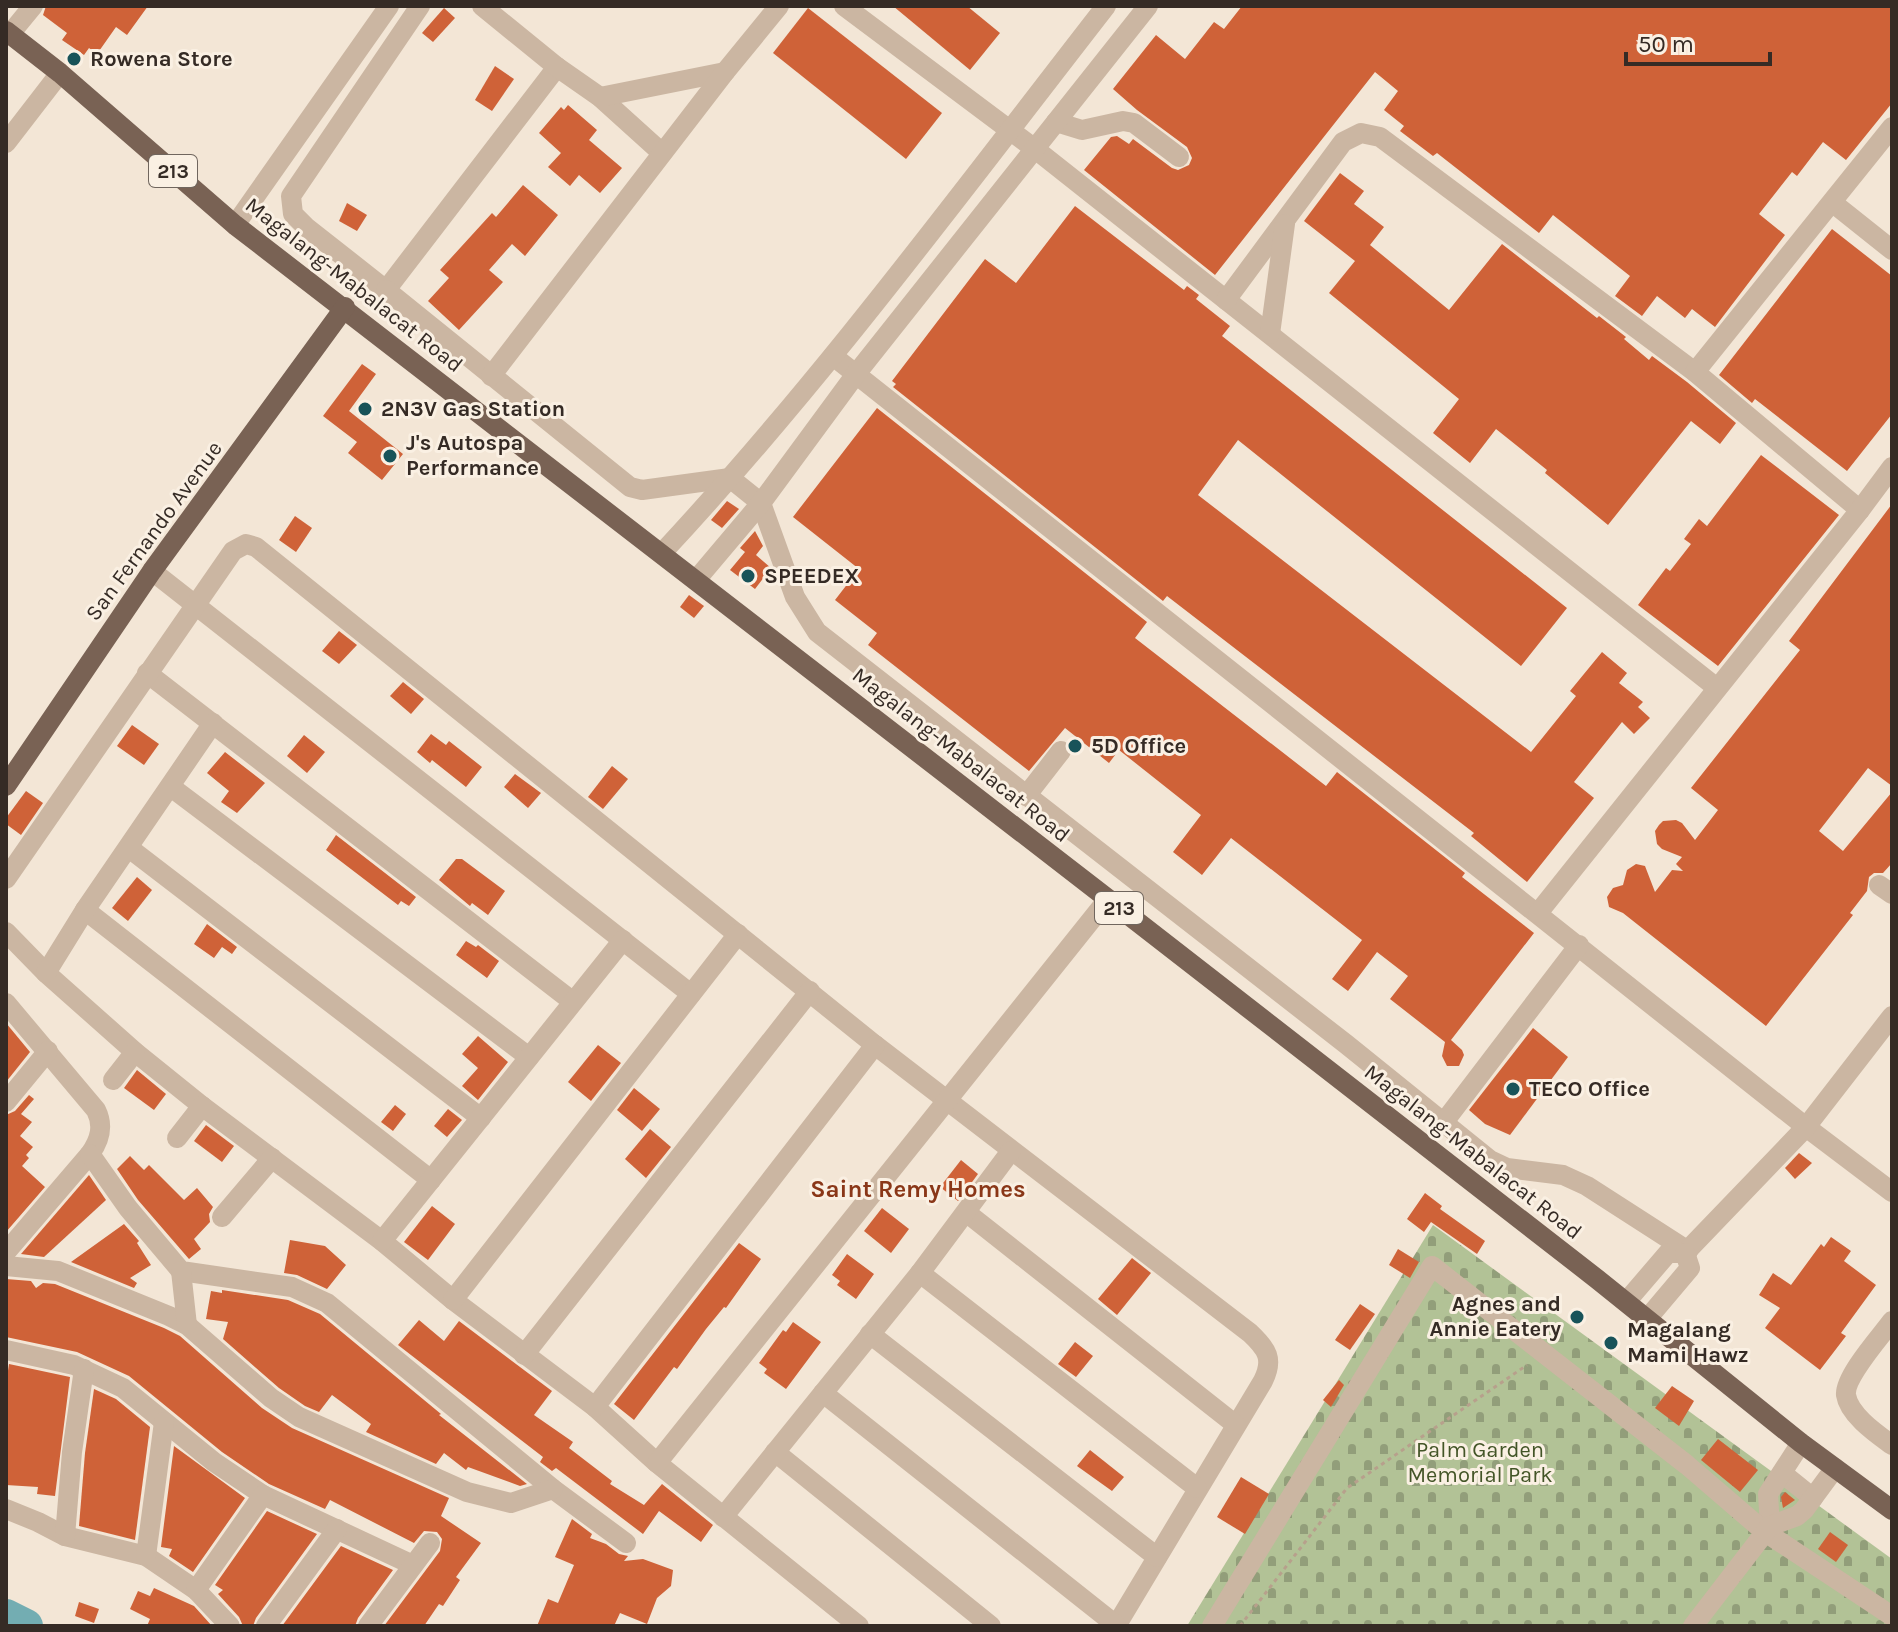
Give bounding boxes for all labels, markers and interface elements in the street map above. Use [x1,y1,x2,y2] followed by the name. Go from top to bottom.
[1626,16,1770,66] scale bar
[1638,30,1694,58] text: 50 m
[90,46,233,72] place label: Rowena Store
[65,50,83,68] marker: Rowena Store
[149,155,197,187] road number: 213
[240,192,468,378] street label: Magalang-Mabalacat Road
[381,396,565,422] place label: 2N3V Gas Station
[356,400,374,418] marker: 2N3V Gas Station
[406,430,539,481] place label: J's Autospa Performance
[80,436,228,626] street label: San Fernando Avenue
[381,447,399,465] marker: J's Autospa Performance
[764,563,860,589] place label: SPEEDEX
[739,567,757,585] marker: SPEEDEX
[847,662,1075,848] street label: Magalang-Mabalacat Road
[1091,733,1186,759] place label: 5D Office
[1066,737,1084,755] marker: 5D Office
[1095,892,1143,924] road number: 213
[1359,1059,1587,1245] street label: Magalang-Mabalacat Road
[1529,1076,1650,1102] place label: TECO Office
[1504,1080,1522,1098] marker: TECO Office
[810,1175,1026,1203] district label: Saint Remy Homes
[1430,1291,1561,1342] place label: Agnes and Annie Eatery
[1568,1308,1586,1326] marker: Agnes and Annie Eatery
[1627,1317,1749,1368] place label: Magalang Mami Hawz
[1602,1334,1620,1352] marker: Magalang Mami Hawz
[1407,1437,1553,1488] park label: Palm Garden Memorial Park

